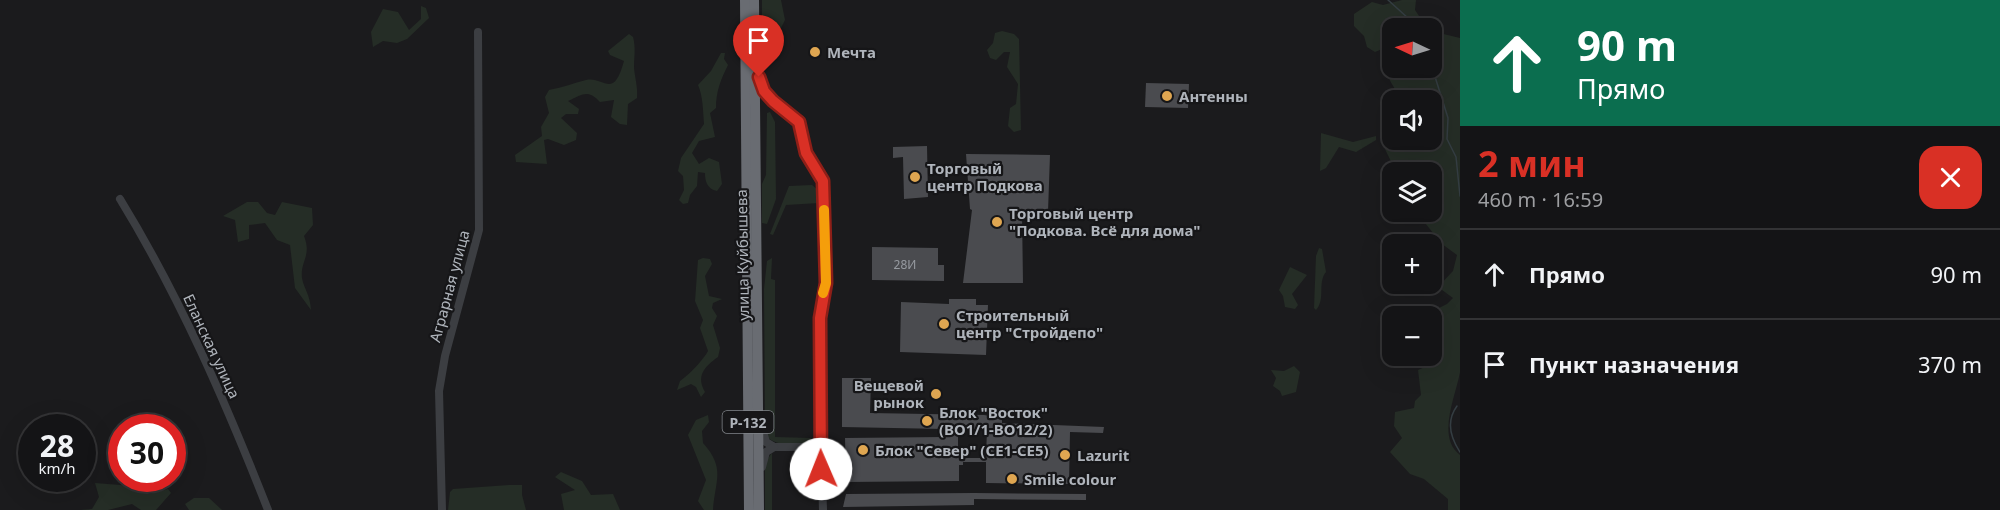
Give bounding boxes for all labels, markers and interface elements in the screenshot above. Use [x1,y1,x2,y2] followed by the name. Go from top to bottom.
[733,15,784,77] pin
[1577,16,1677,73] text: 90 m
[1382,18,1442,78] north arrow
[1382,18,1442,366] map controls
[742,24,775,57] icon: arrive
[1478,24,1556,102] icon: ahead
[827,42,876,62] place label: Мечта
[808,45,822,59] marker: Мечта
[1577,70,1665,107] text: Прямо
[1179,86,1248,106] place label: Антенны
[1160,89,1174,103] marker: Антенны
[1382,90,1442,150] button: sound
[1478,139,1586,188] text: 2 мин
[1919,146,1982,209] button: close
[927,158,1043,195] place label: Торговый центр Подкова
[1382,162,1442,222] button: layers
[908,170,922,184] marker: Торговый центр Подкова
[1478,186,1603,213] text: 460 m · 16:59
[731,189,753,321] street label: улица Куйбышева
[1009,203,1201,240] place label: Торговый центр "Подкова. Всё для дома"
[990,215,1004,229] marker: Торговый центр "Подкова. Всё для дома"
[424,228,474,344] street label: Аграрная улица
[1382,234,1442,294] button: +
[894,256,916,273] house number: 28И
[1478,258,1511,291] icon: ahead
[1529,259,1605,289] text: Прямо
[1931,259,1982,289] text: 90 m
[179,290,245,402] street label: Еланская улица
[956,305,1103,342] place label: Строительный центр "Стройдепо"
[1382,306,1442,366] button: −
[937,317,951,331] marker: Строительный центр "Стройдепо"
[1478,348,1511,381] icon: arrive
[1529,349,1739,379] text: Пункт назначения
[1918,349,1982,379] text: 370 m
[854,375,925,412] place label: Вещевой рынок
[929,387,943,401] marker: Вещевой рынок
[939,402,1053,439] place label: Блок "Восток" (ВО1/1-ВО12/2)
[722,411,774,433] road number: Р-132
[108,414,186,492] speed limit sign: 30
[920,414,934,428] marker: Блок "Восток" (ВО1/1-ВО12/2)
[40,425,74,466] text: 28
[789,437,853,501] position arrow
[875,440,1049,460] place label: Блок "Север" (СЕ1-СЕ5)
[856,443,870,457] marker: Блок "Север" (СЕ1-СЕ5)
[1077,445,1130,465] place label: Lazurit
[1058,448,1072,462] marker: Lazurit
[39,458,75,478] text: km/h
[1024,469,1116,489] place label: Smile colour
[1005,472,1019,486] marker: Smile colour

